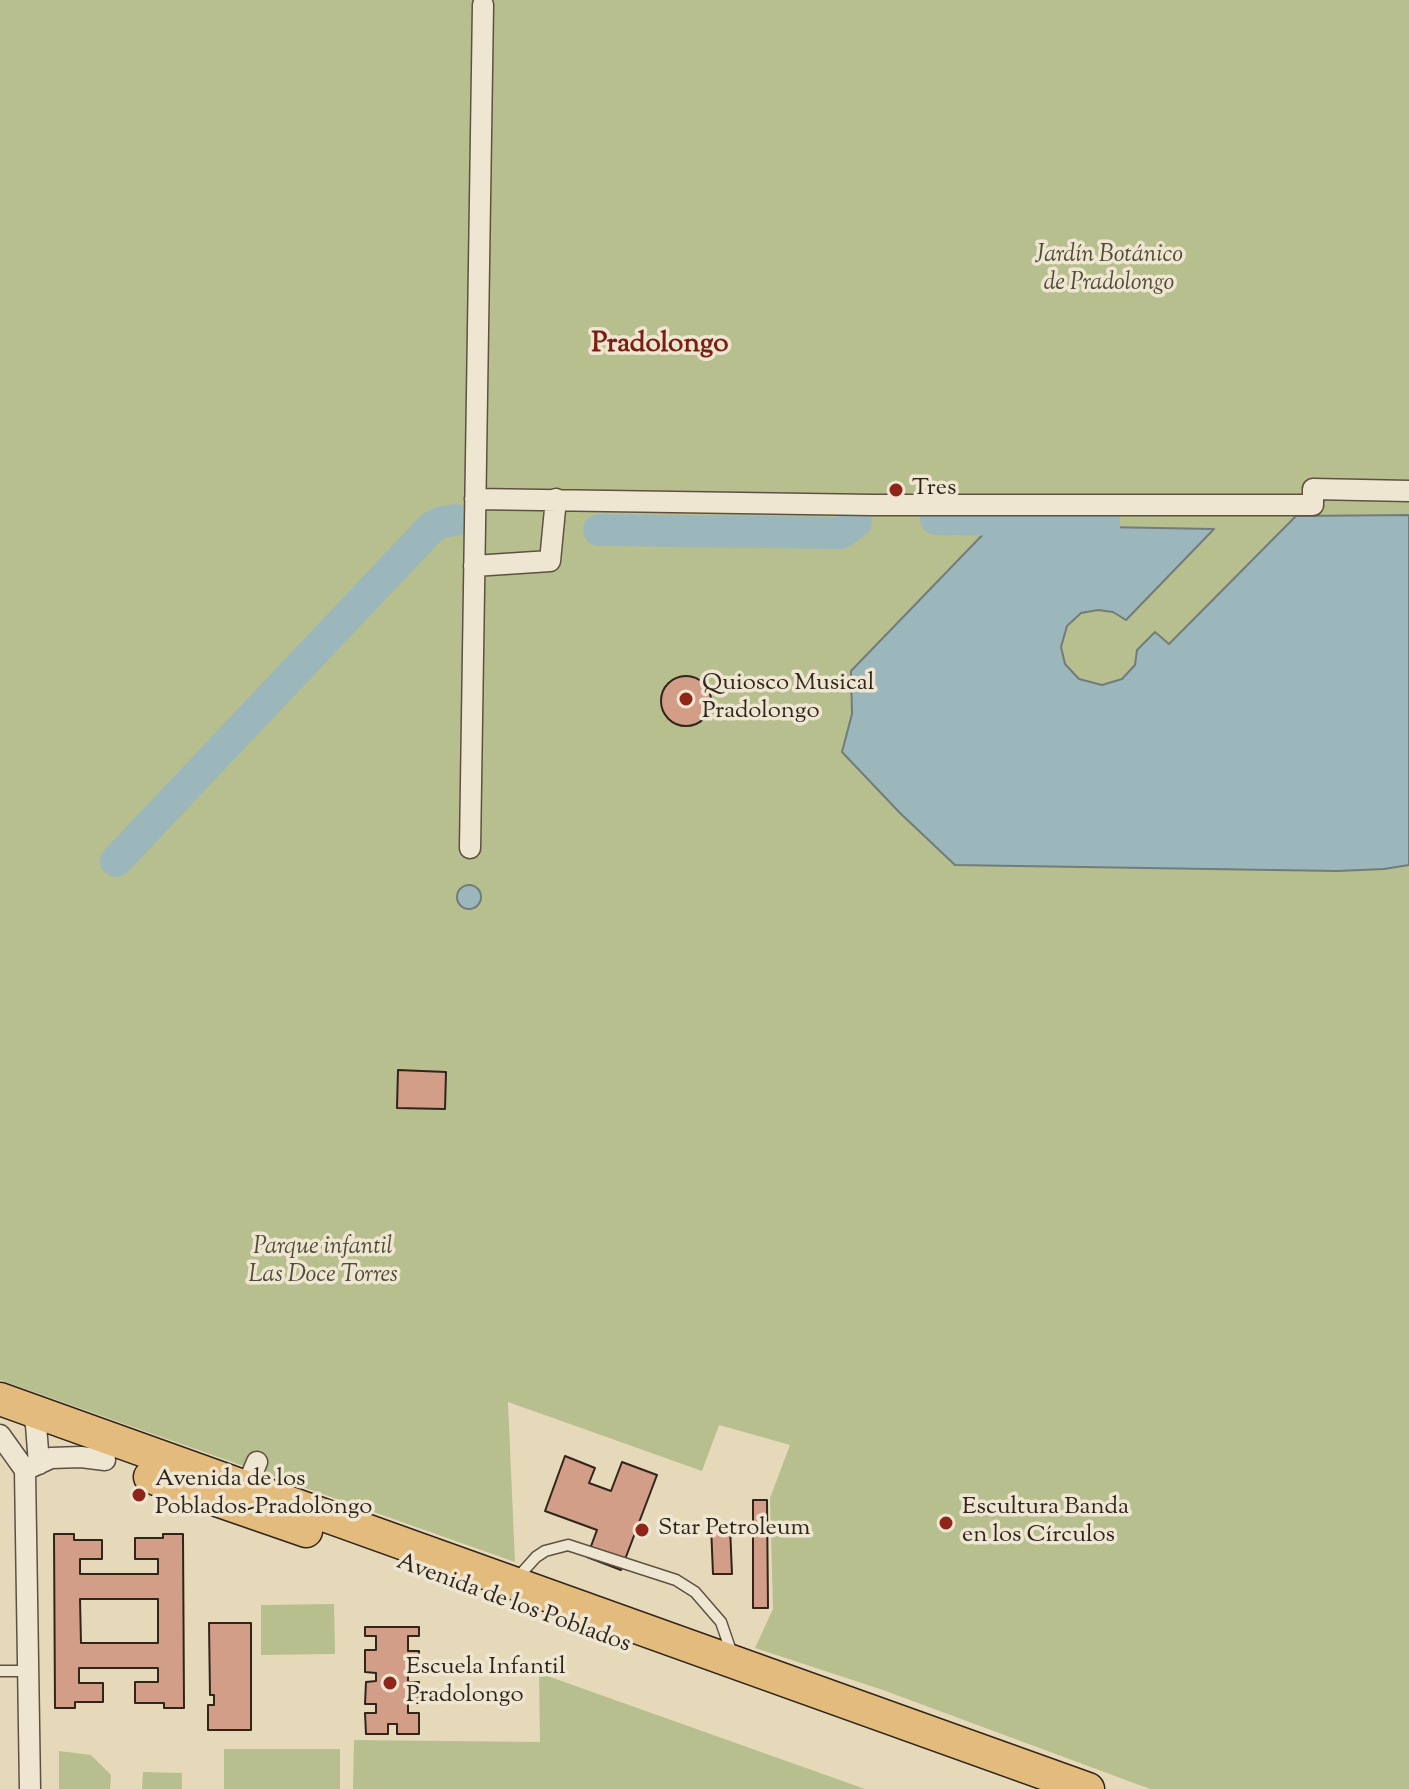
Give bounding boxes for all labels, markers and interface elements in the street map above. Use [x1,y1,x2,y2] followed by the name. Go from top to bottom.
[1035,243,1183,299] park label: Jardín Botánico de Pradolongo
[591,329,729,363] district label: Pradolongo
[912,476,956,504] place label: Tres
[887,481,905,499] marker: Tres
[702,671,875,727] place label: Quiosco Musical Pradolongo
[677,690,695,708] marker: Quiosco Musical Pradolongo
[248,1235,398,1291] park label: Parque infantil Las Doce Torres
[155,1467,372,1523] place label: Avenida de los Poblados-Pradolongo
[130,1486,148,1504] marker: Avenida de los Poblados-Pradolongo
[962,1495,1129,1551] place label: Escultura Banda en los Círculos
[937,1514,955,1532] marker: Escultura Banda en los Círculos
[658,1516,810,1544] place label: Star Petroleum
[633,1521,651,1539] marker: Star Petroleum
[392,1549,634,1661] street label: Avenida de los Poblados
[406,1655,566,1711] place label: Escuela Infantil Pradolongo
[381,1674,399,1692] marker: Escuela Infantil Pradolongo

